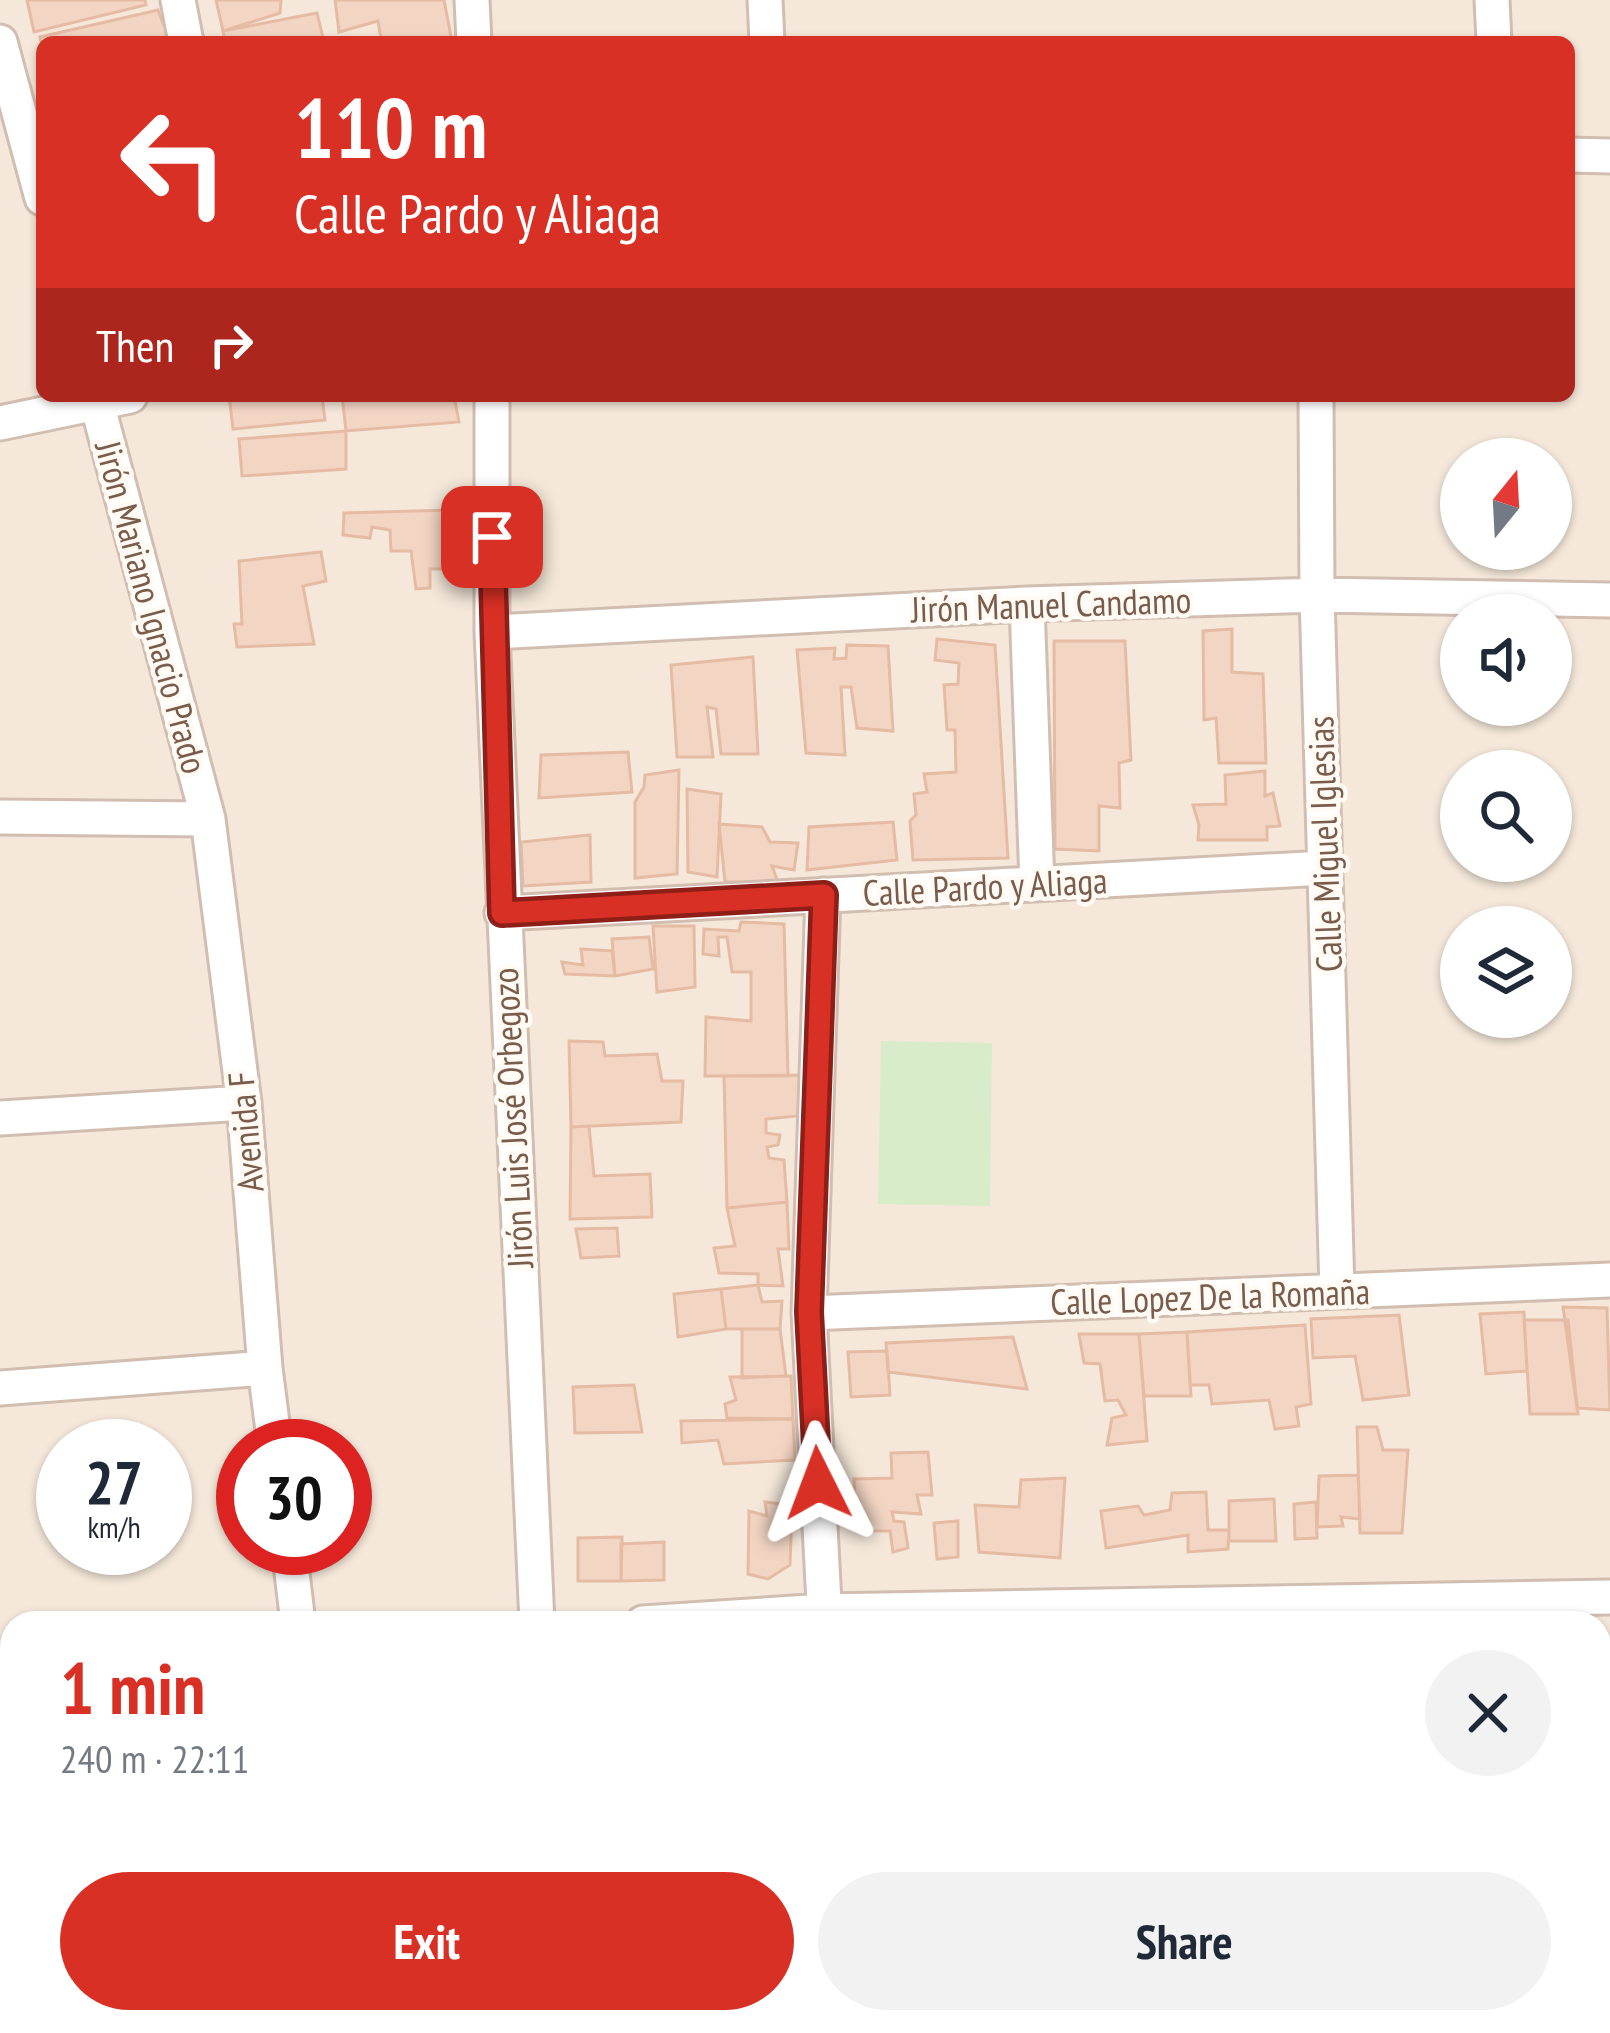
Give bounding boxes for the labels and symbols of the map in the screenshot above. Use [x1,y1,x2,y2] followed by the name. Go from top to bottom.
[85,435,219,778] street label: Jirón Mariano Ignacio Prado
[1440,438,1572,570] north arrow
[441,486,543,588] pin
[909,576,1192,632] street label: Jirón Manuel Candamo
[1296,715,1352,973] street label: Calle Miguel Iglesias
[862,856,1108,916] street label: Calle Pardo y Aliaga
[481,967,543,1270] street label: Jirón Luis José Orbegozo
[216,1070,274,1194] street label: Avenida F
[1049,1267,1371,1325] street label: Calle Lopez De la Romaña
[216,1419,372,1575] speed limit sign: 30
[755,1420,881,1546] position arrow

